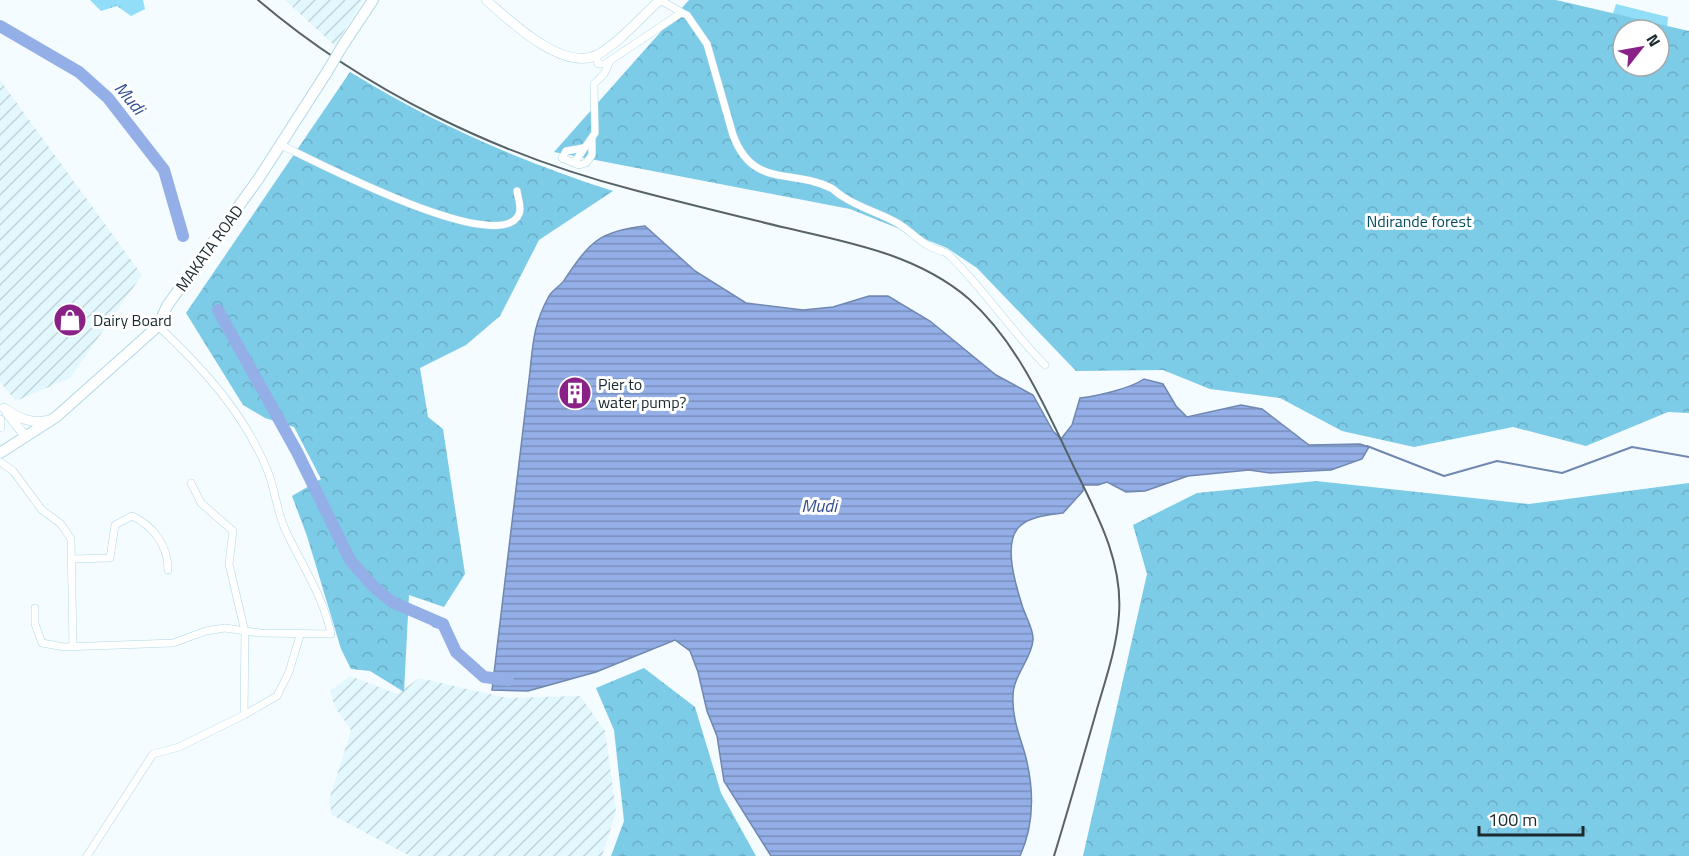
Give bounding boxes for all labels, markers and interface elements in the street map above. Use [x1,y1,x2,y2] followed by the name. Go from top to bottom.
[1611,18,1671,78] north arrow
[1641,29,1667,51] text: N
[108,76,153,122] water label: Mudi
[169,200,249,296] street label: MAKATA ROAD
[1366,209,1472,233] park label: Ndirande forest
[52,302,88,338] shop icon: Dairy Board
[93,308,172,332] place label: Dairy Board
[598,372,686,414] place label: Pier to water pump?
[557,375,593,411] building icon: Pier to water pump?
[801,492,839,519] water label: Mudi
[1479,799,1582,837] scale bar
[1488,806,1537,833] text: 100 m

